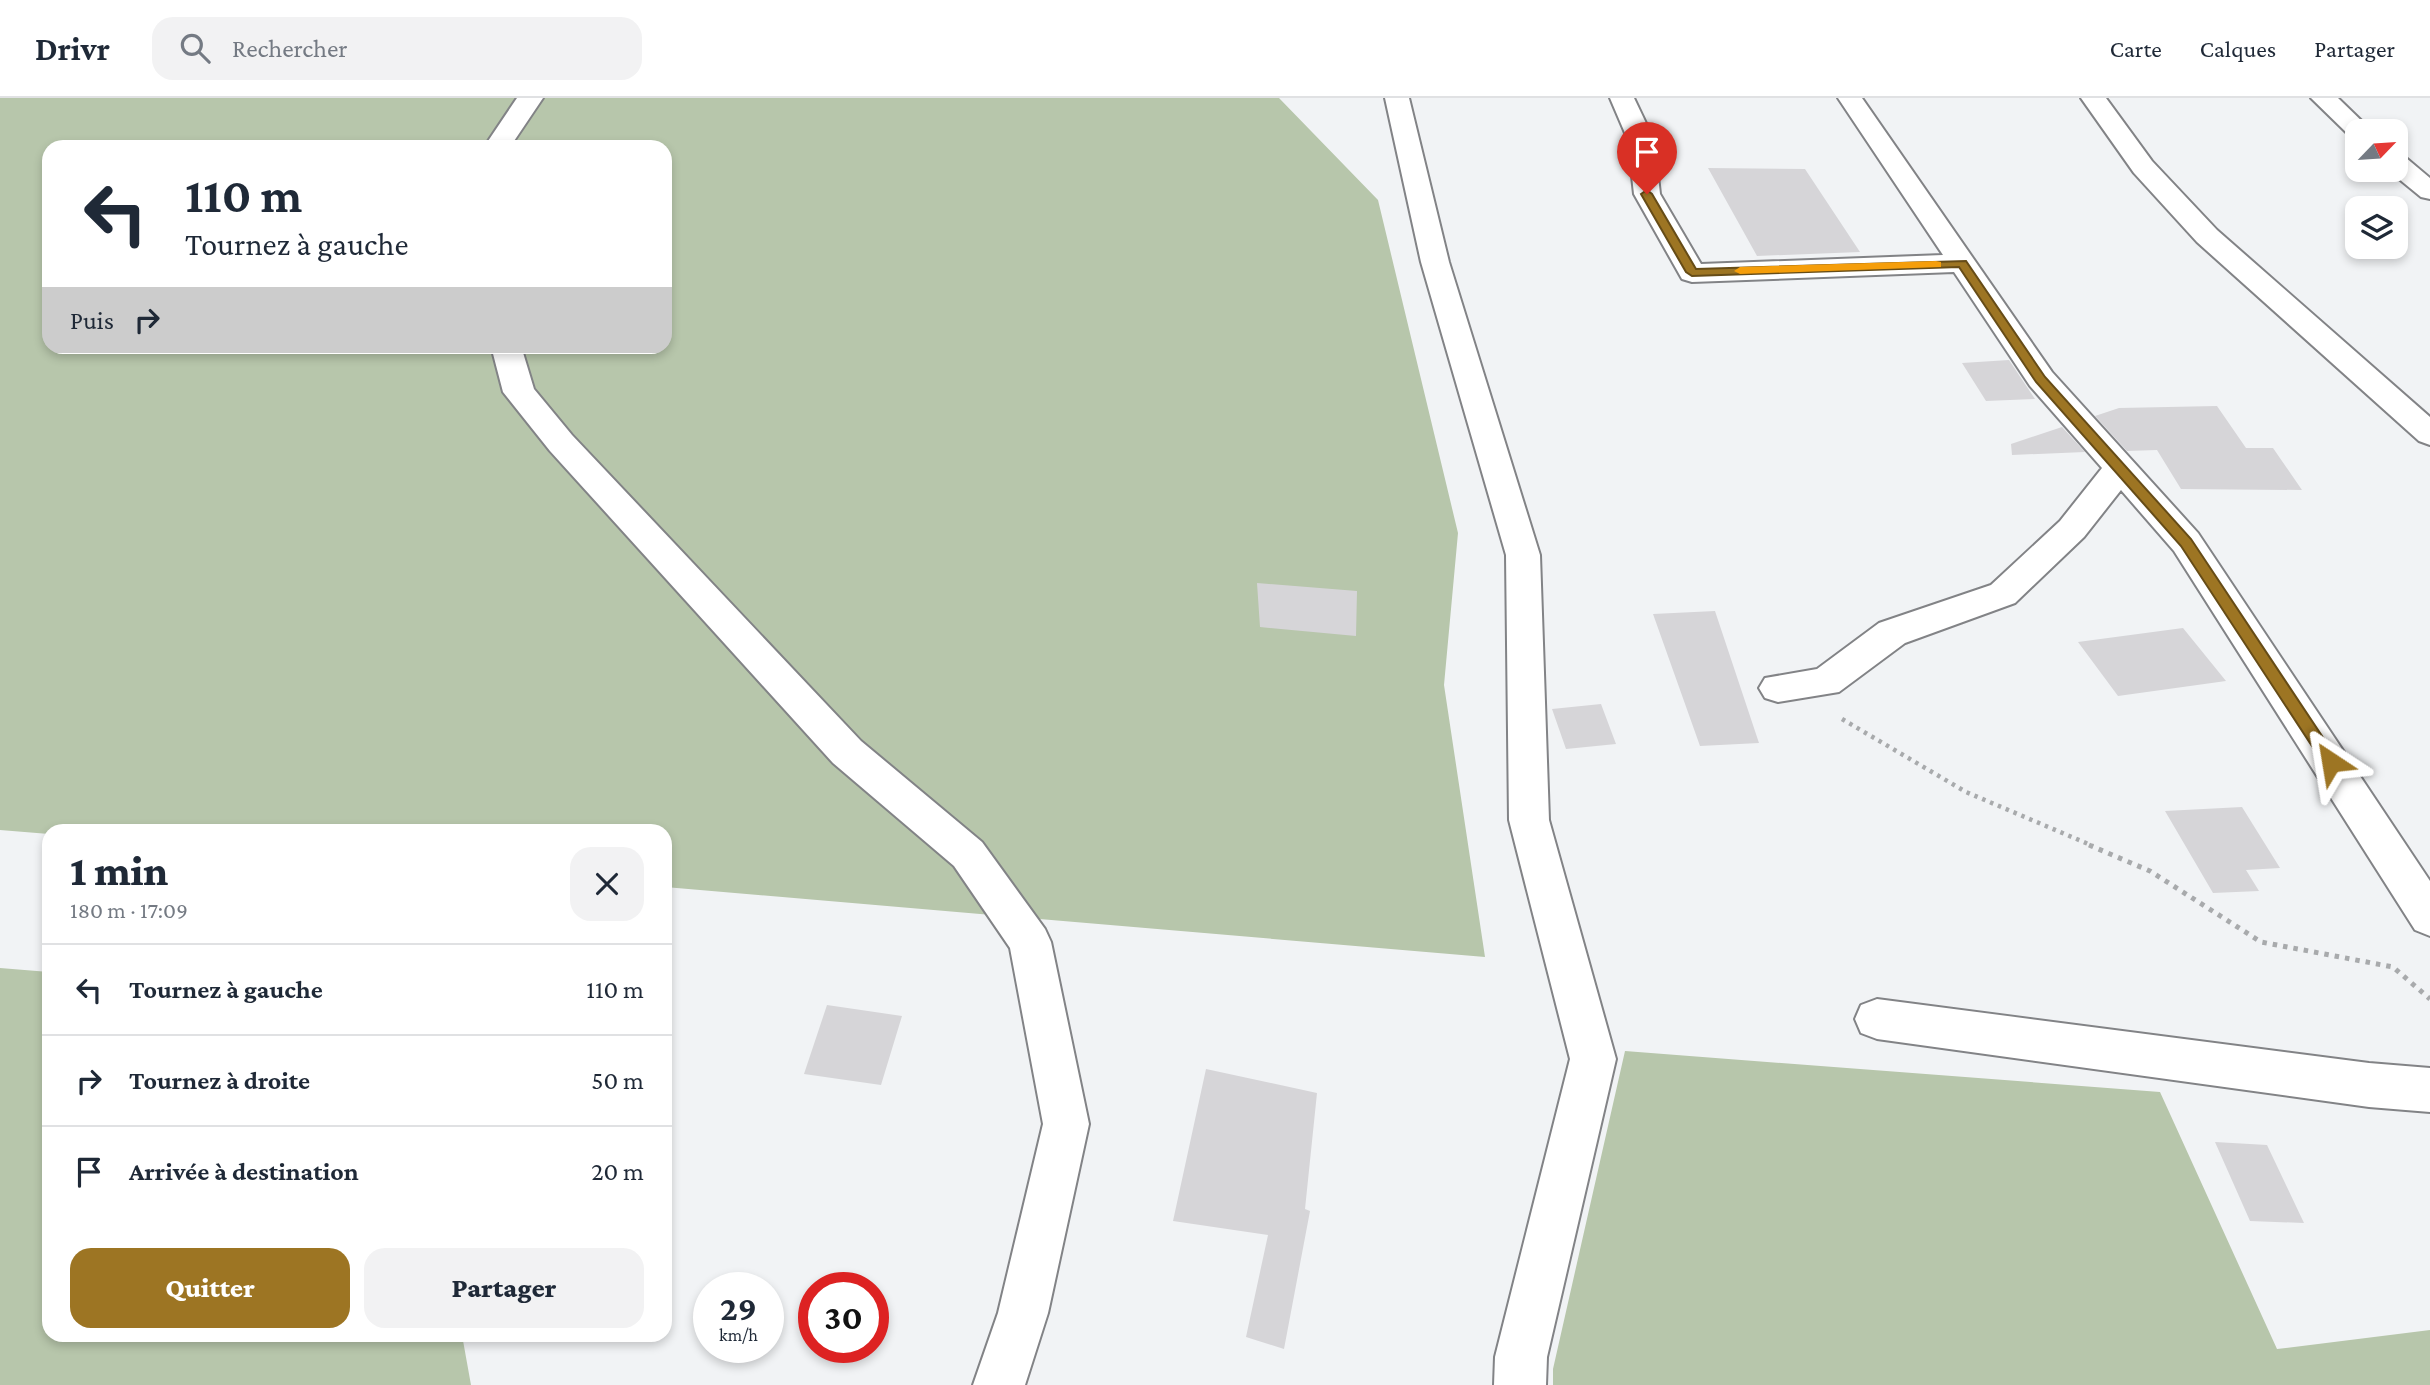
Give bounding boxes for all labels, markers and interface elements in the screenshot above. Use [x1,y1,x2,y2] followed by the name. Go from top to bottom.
[152,17,642,80] search box
[176,29,214,67] icon: search
[35,30,110,67] text: Drivr
[232,34,348,63] text: Rechercher
[2110,35,2162,62] text: Carte
[2200,35,2276,62] text: Calques
[2314,35,2395,62] text: Partager
[2345,119,2408,182] north arrow
[2345,119,2408,259] map controls
[1617,122,1677,194] pin
[1628,133,1666,171] icon: arrive
[70,168,161,259] icon: left
[185,168,302,223] text: 110 m
[2345,196,2408,259] button: layers
[185,226,408,262] text: Tournez à gauche
[128,301,166,339] icon: right
[70,306,114,335] text: Puis
[2294,725,2368,799] position arrow
[70,847,168,894] text: 1 min
[570,847,644,921] button: close
[70,897,188,923] text: 180 m · 17:09
[70,971,108,1009] icon: left
[129,975,323,1004] text: Tournez à gauche
[586,975,644,1004] text: 110 m
[70,1062,108,1100] icon: right
[129,1066,310,1095] text: Tournez à droite
[591,1066,644,1095] text: 50 m
[70,1153,108,1191] icon: arrive
[129,1157,359,1186] text: Arrivée à destination
[591,1157,644,1186] text: 20 m
[70,1248,350,1328] button: Quitter
[364,1248,644,1328] button: Partager
[798,1272,889,1363] speed limit sign: 30
[720,1289,757,1328] text: 29
[719,1325,758,1345] text: km/h

